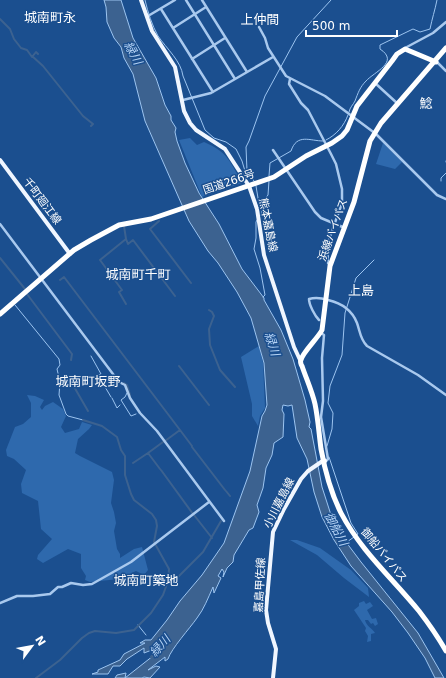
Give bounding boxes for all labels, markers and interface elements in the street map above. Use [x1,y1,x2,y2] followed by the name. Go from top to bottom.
[24,10,76,25] district label: 城南町永
[240,12,280,27] district label: 上仲間
[306,12,397,38] scale bar
[312,19,350,33] text: 500 m
[121,39,146,69] water label: 緑川
[419,96,433,111] district label: 鯰
[201,167,257,197] street label: 国道266号
[20,175,64,227] street label: 千町廻江線
[256,197,280,253] street label: 熊本嘉島線
[316,197,350,263] street label: 浜線バイパス
[105,267,171,282] district label: 城南町千町
[348,283,374,298] district label: 上島
[262,330,283,359] water label: 緑川
[55,374,121,389] district label: 城南町坂野
[261,476,297,530] street label: 小川嘉島線
[321,510,352,550] water label: 御船川
[358,525,410,585] street label: 御船バイパス
[252,557,268,613] street label: 嘉島甲佐線
[113,573,179,588] district label: 城南町築地
[12,626,52,666] north arrow
[147,631,175,660] water label: 緑川
[32,634,48,648] text: N

